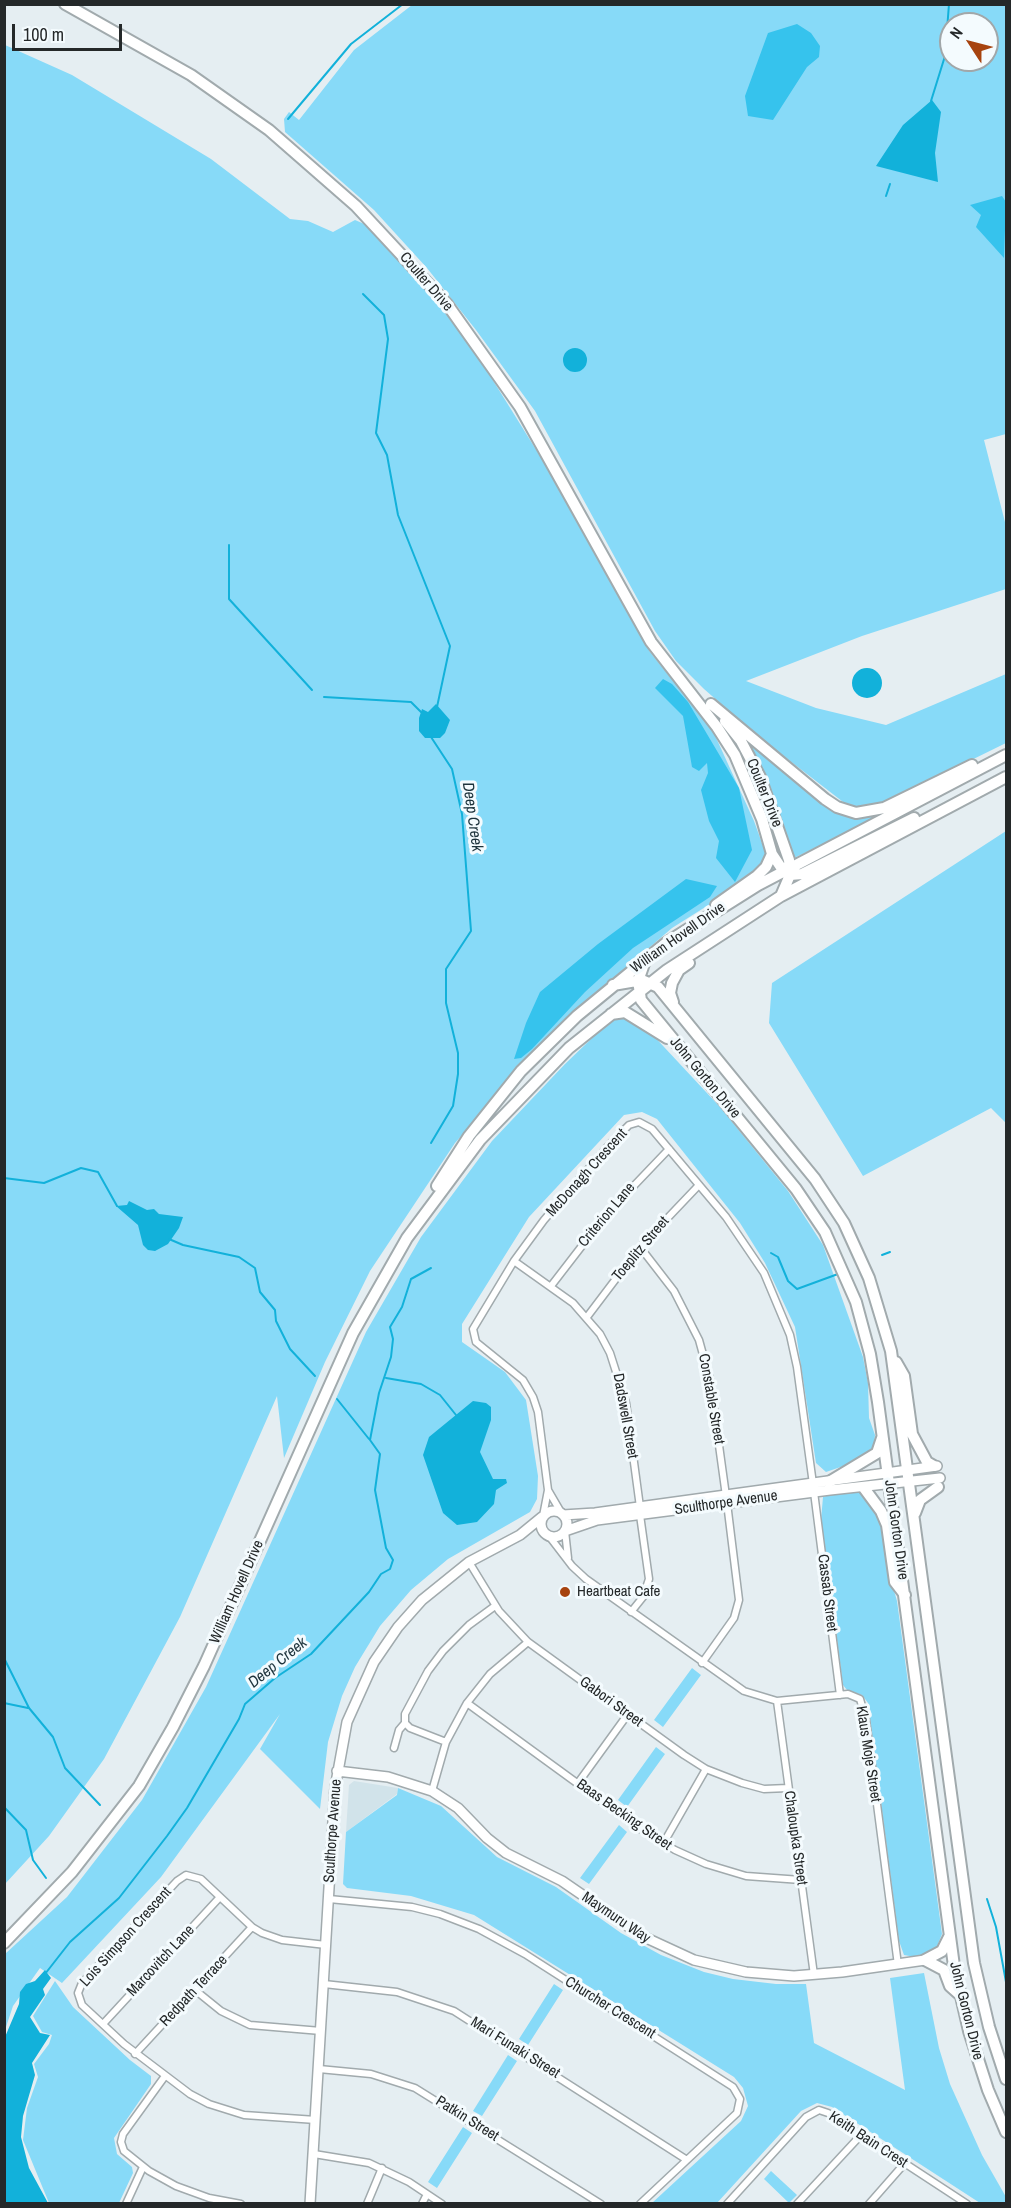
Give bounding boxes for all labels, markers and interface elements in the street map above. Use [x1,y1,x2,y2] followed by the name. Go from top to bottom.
[15,12,124,50] scale bar
[939,12,999,72] north arrow
[23,22,64,47] text: 100 m
[944,22,968,43] text: N
[395,249,457,315] street label: Coulter Drive
[742,756,786,830] street label: Coulter Drive
[458,781,486,853] water label: Deep Creek
[627,899,729,977] street label: William Hovell Drive
[666,1034,744,1122] street label: John Gorton Drive
[543,1125,631,1221] street label: McDonagh Crescent
[575,1179,639,1251] street label: Criterion Lane
[609,1213,673,1285] street label: Toeplitz Street
[694,1352,728,1446] street label: Constable Street
[609,1372,641,1460] street label: Dadswell Street
[880,1479,912,1581] street label: John Gorton Drive
[673,1487,779,1519] street label: Sculthorpe Avenue
[206,1537,268,1647] street label: William Hovell Drive
[813,1553,841,1633] street label: Cassab Street
[577,1583,660,1601] place label: Heartbeat Cafe
[558,1585,572,1599] marker: Heartbeat Cafe
[245,1634,311,1692] water label: Deep Creek
[576,1673,646,1731] street label: Gabori Street
[852,1705,884,1803] street label: Klaus Moje Street
[573,1775,675,1855] street label: Baas Becking Street
[320,1779,346,1883] street label: Sculthorpe Avenue
[779,1790,811,1886] street label: Chaloupka Street
[77,1883,175,1991] street label: Lois Simpson Crescent
[578,1888,654,1948] street label: Maymuru Way
[123,1922,199,2000] street label: Marcovitch Lane
[156,1952,232,2030] street label: Redpath Terrace
[945,1960,987,2062] street label: John Gorton Drive
[561,1973,659,2043] street label: Churcher Crescent
[467,2013,563,2083] street label: Mari Funaki Street
[432,2093,502,2145] street label: Patkin Street
[825,2108,911,2172] street label: Keith Bain Crest

